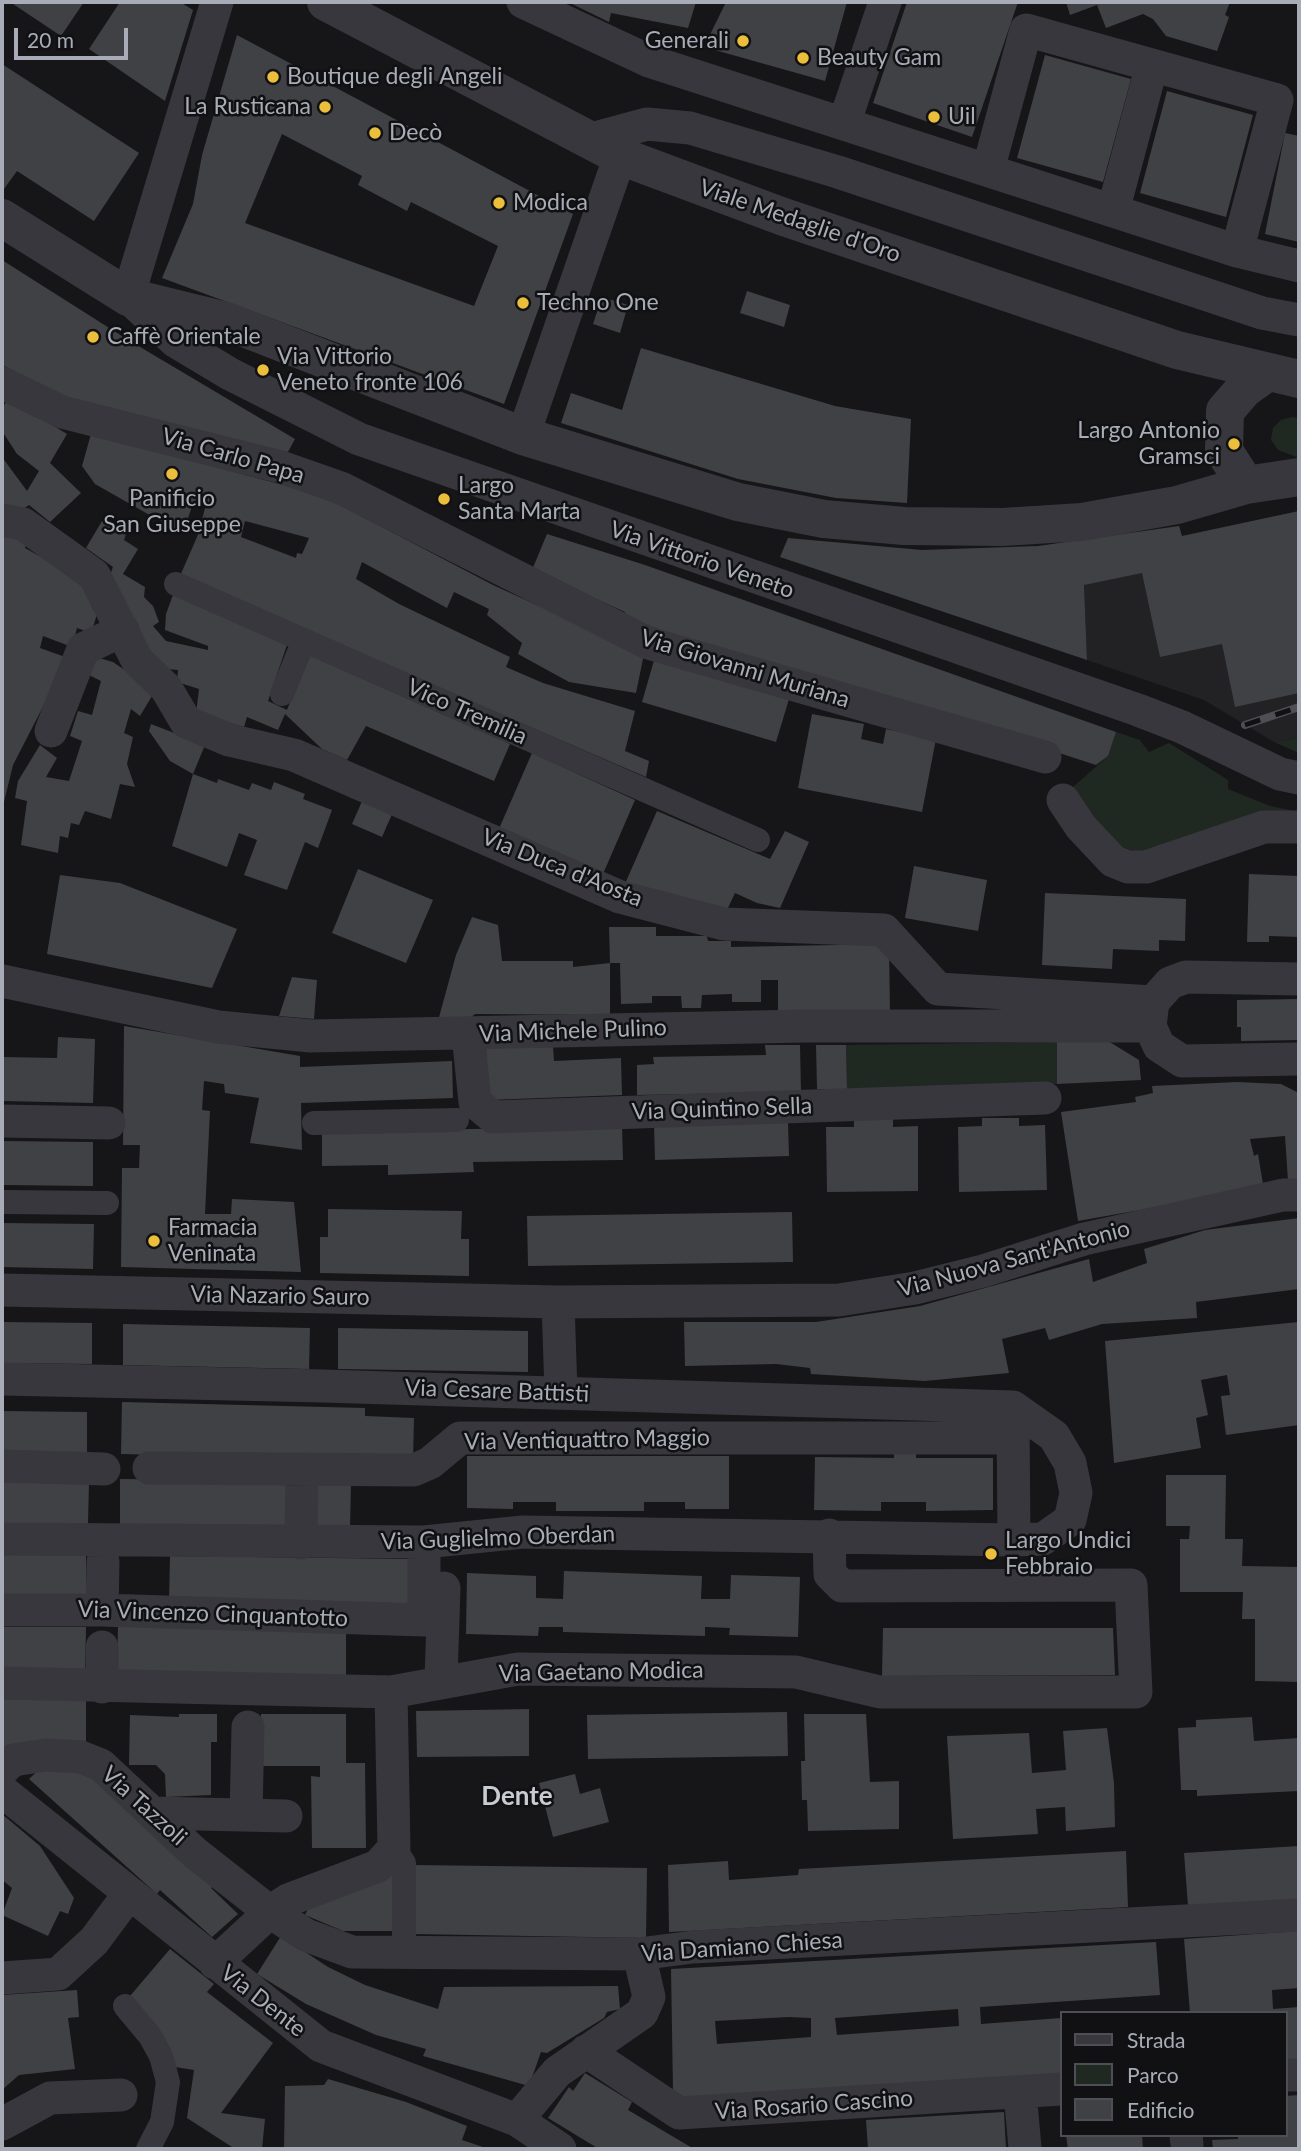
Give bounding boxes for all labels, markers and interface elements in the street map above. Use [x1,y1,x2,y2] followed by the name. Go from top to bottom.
[18,14,131,58] scale bar
[27,27,74,52] text: 20 m
[645,27,729,55] place label: Generali
[735,33,751,49] marker: Generali
[817,44,941,72] place label: Beauty Gam
[795,50,811,66] marker: Beauty Gam
[287,63,503,91] place label: Boutique degli Angeli
[265,69,281,85] marker: Boutique degli Angeli
[184,93,311,121] place label: La Rusticana
[317,99,333,115] marker: La Rusticana
[948,103,976,131] place label: Uil
[926,109,942,125] marker: Uil
[389,119,442,147] place label: Decò
[367,125,383,141] marker: Decò
[696,174,904,268] street label: Viale Medaglie d'Oro
[513,189,588,217] place label: Modica
[491,195,507,211] marker: Modica
[537,289,659,317] place label: Techno One
[515,295,531,311] marker: Techno One
[107,323,261,351] place label: Caffè Orientale
[85,329,101,345] marker: Caffè Orientale
[277,343,463,397] place label: Via Vittorio Veneto fronte 106
[255,362,271,378] marker: Via Vittorio Veneto fronte 106
[1077,417,1220,471] place label: Largo Antonio Gramsci
[158,422,308,490] street label: Via Carlo Papa
[1226,436,1242,452] marker: Largo Antonio Gramsci
[164,466,180,482] marker: Panificio San Giuseppe
[458,472,580,526] place label: Largo Santa Marta
[103,485,241,539] place label: Panificio San Giuseppe
[436,491,452,507] marker: Largo Santa Marta
[606,516,798,604] street label: Via Vittorio Veneto
[637,624,853,714] street label: Via Giovanni Muriana
[403,673,531,751] street label: Vico Tremilia
[478,823,646,913] street label: Via Duca d'Aosta
[479,1014,667,1048] street label: Via Michele Pulino
[631,1092,813,1126] street label: Via Quintino Sella
[168,1214,257,1268] place label: Farmacia Veninata
[895,1215,1133,1303] street label: Via Nuova Sant'Antonio
[146,1233,162,1249] marker: Farmacia Veninata
[190,1281,370,1311] street label: Via Nazario Sauro
[404,1374,590,1408] street label: Via Cesare Battisti
[464,1424,710,1456] street label: Via Ventiquattro Maggio
[380,1520,616,1556] street label: Via Guglielmo Oberdan
[1005,1527,1131,1581] place label: Largo Undici Febbraio
[983,1546,999,1562] marker: Largo Undici Febbraio
[77,1595,349,1633] street label: Via Vincenzo Cinquantotto
[498,1656,704,1688] street label: Via Gaetano Modica
[96,1760,192,1852] street label: Via Tazzoli
[481,1781,553,1813] district label: Dente
[640,1926,844,1968] street label: Via Damiano Chiesa
[215,1959,311,2043] street label: Via Dente
[1060,2011,1287,2137] legend
[1127,2027,1186,2052] text: Strada
[1127,2062,1179,2087] text: Parco
[714,2084,914,2126] street label: Via Rosario Cascino
[1127,2097,1194,2122] text: Edificio

